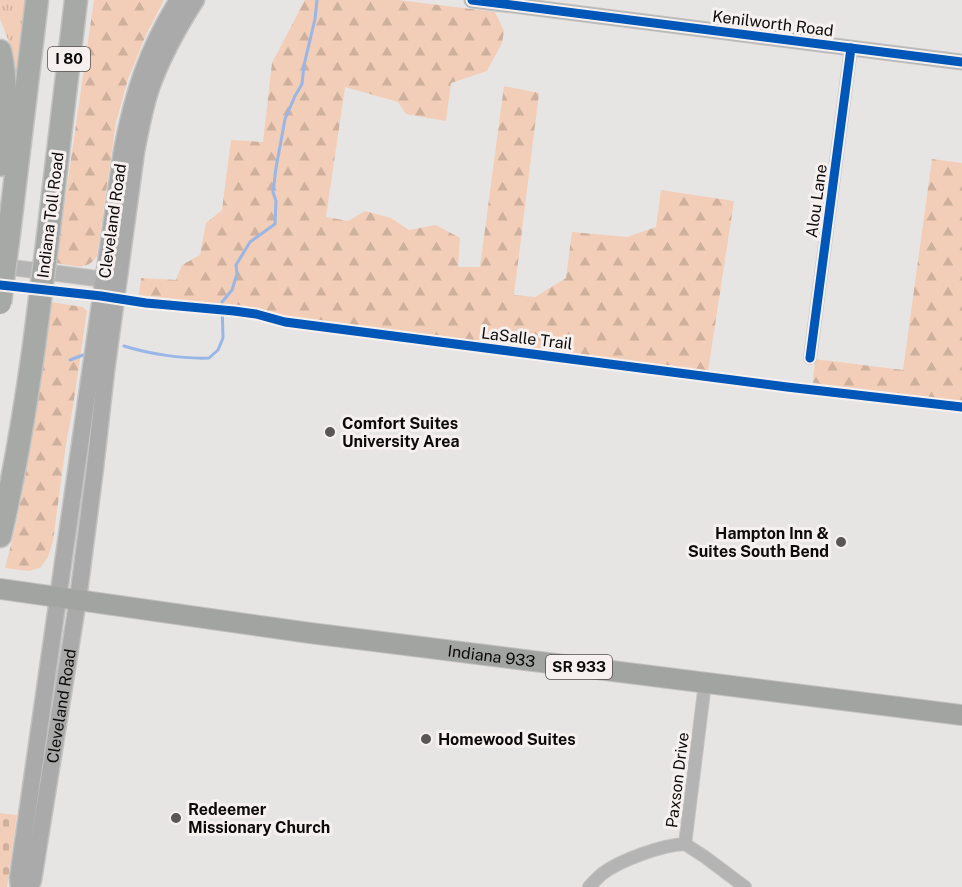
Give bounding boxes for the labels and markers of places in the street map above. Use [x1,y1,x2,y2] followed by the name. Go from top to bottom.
[342,414,460,451] place label: Comfort Suites University Area
[323,425,337,439] marker: Comfort Suites University Area
[688,524,829,561] place label: Hampton Inn & Suites South Bend
[834,535,848,549] marker: Hampton Inn & Suites South Bend
[438,730,576,749] place label: Homewood Suites
[419,732,433,746] marker: Homewood Suites
[188,800,330,837] place label: Redeemer Missionary Church
[169,811,183,825] marker: Redeemer Missionary Church

